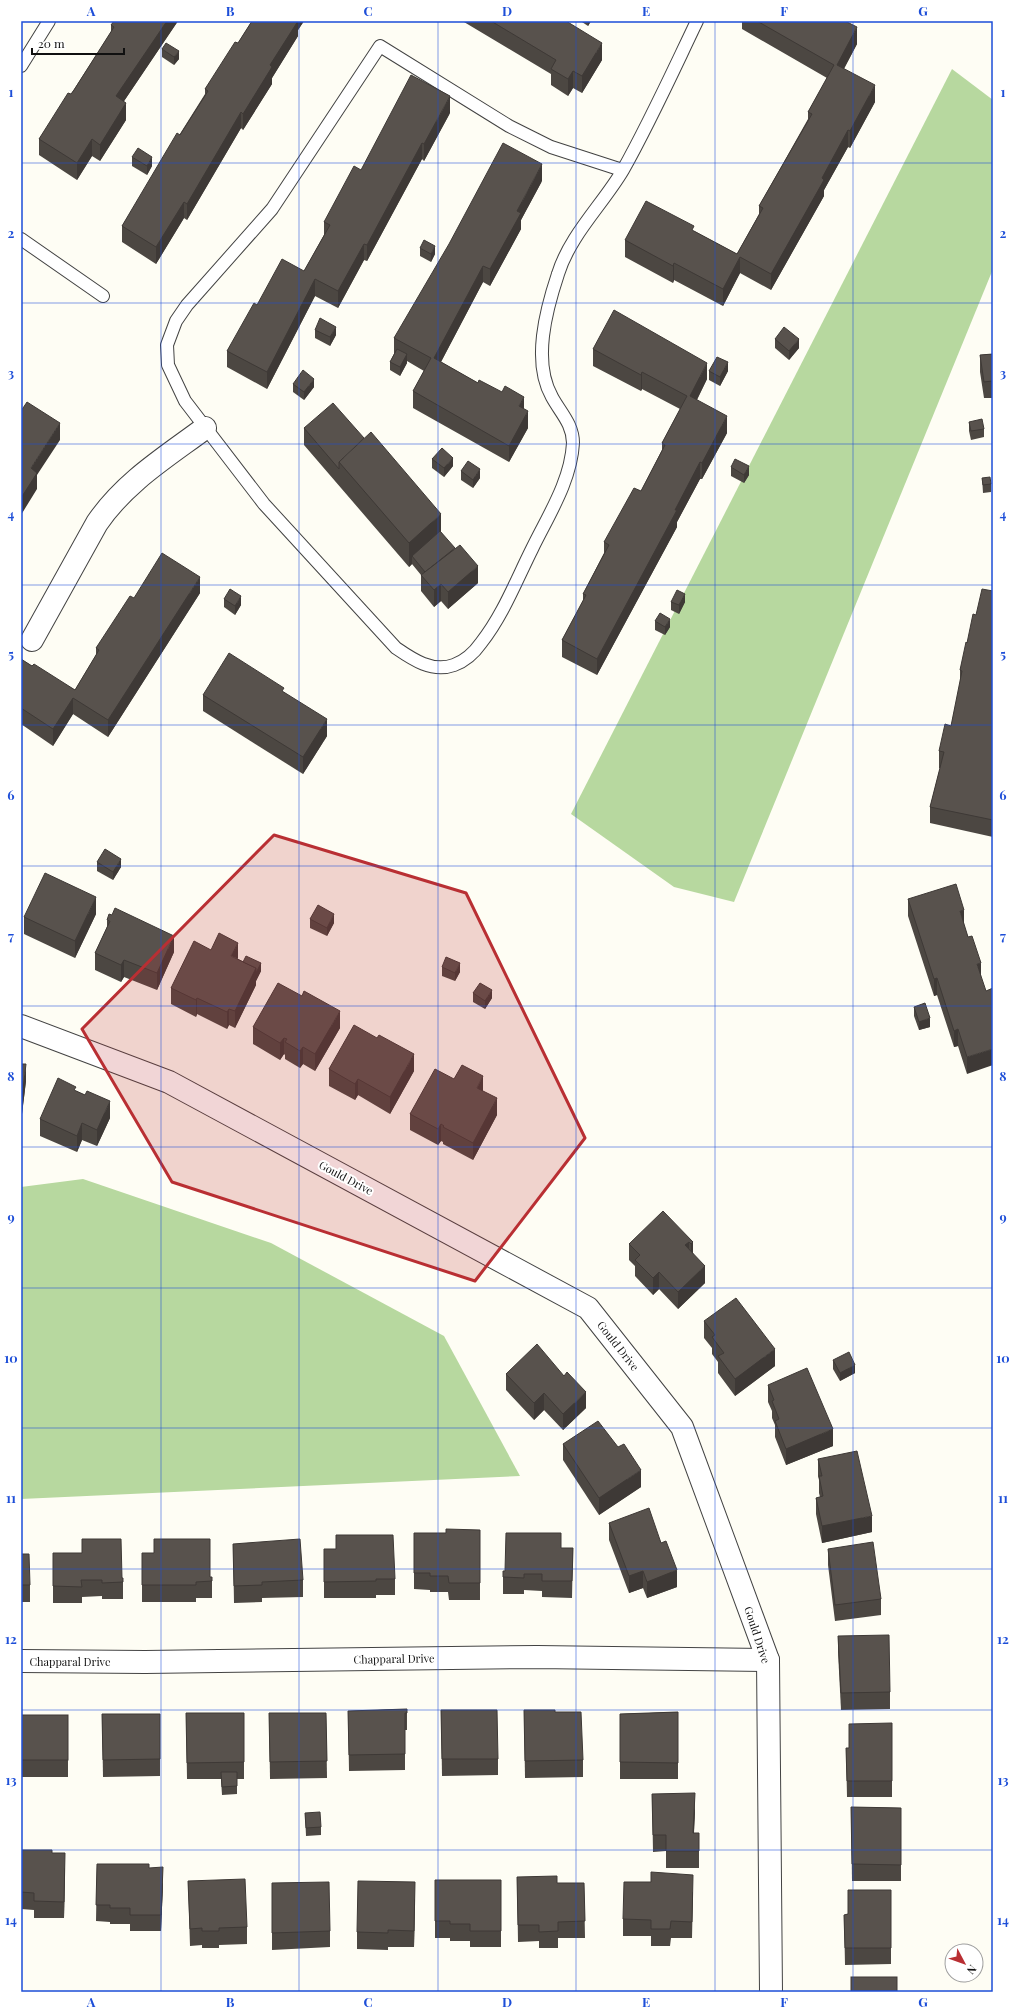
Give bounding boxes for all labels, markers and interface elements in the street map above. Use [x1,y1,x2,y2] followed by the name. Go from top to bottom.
[86,2,96,19] text: A
[226,2,235,19] text: B
[363,2,373,19] text: C
[502,2,512,19] text: D
[642,2,650,19] text: E
[780,2,788,19] text: F
[918,2,928,19] text: G
[32,30,124,56] scale bar
[38,35,65,51] text: 20 m
[9,83,14,100] text: 1
[1001,83,1006,100] text: 1
[8,224,15,241] text: 2
[1000,224,1007,241] text: 2
[8,364,14,381] text: 3
[1000,364,1006,381] text: 3
[8,505,15,522] text: 4
[1000,505,1007,522] text: 4
[8,645,14,662] text: 5
[1000,645,1006,662] text: 5
[7,786,15,803] text: 6
[999,786,1007,803] text: 6
[8,927,14,944] text: 7
[1000,927,1006,944] text: 7
[7,1067,15,1084] text: 8
[999,1067,1007,1084] text: 8
[317,1157,376,1198] street label: Gould Drive
[7,1208,15,1225] text: 9
[999,1208,1007,1225] text: 9
[594,1318,643,1374] street label: Gould Drive
[4,1349,18,1366] text: 10
[996,1349,1010,1366] text: 10
[6,1489,16,1506] text: 11
[998,1489,1008,1506] text: 11
[741,1604,774,1666] street label: Gould Drive
[5,1630,17,1647] text: 12
[997,1630,1009,1647] text: 12
[353,1650,435,1667] street label: Chapparal Drive
[30,1654,111,1669] street label: Chapparal Drive
[5,1771,17,1788] text: 13
[997,1771,1009,1788] text: 13
[5,1911,17,1928] text: 14
[997,1911,1009,1928] text: 14
[944,1943,984,1983] north arrow
[964,1962,980,1978] text: N
[86,1993,96,2010] text: A
[226,1993,235,2010] text: B
[363,1993,373,2010] text: C
[502,1993,512,2010] text: D
[642,1993,650,2010] text: E
[780,1993,788,2010] text: F
[918,1993,928,2010] text: G

